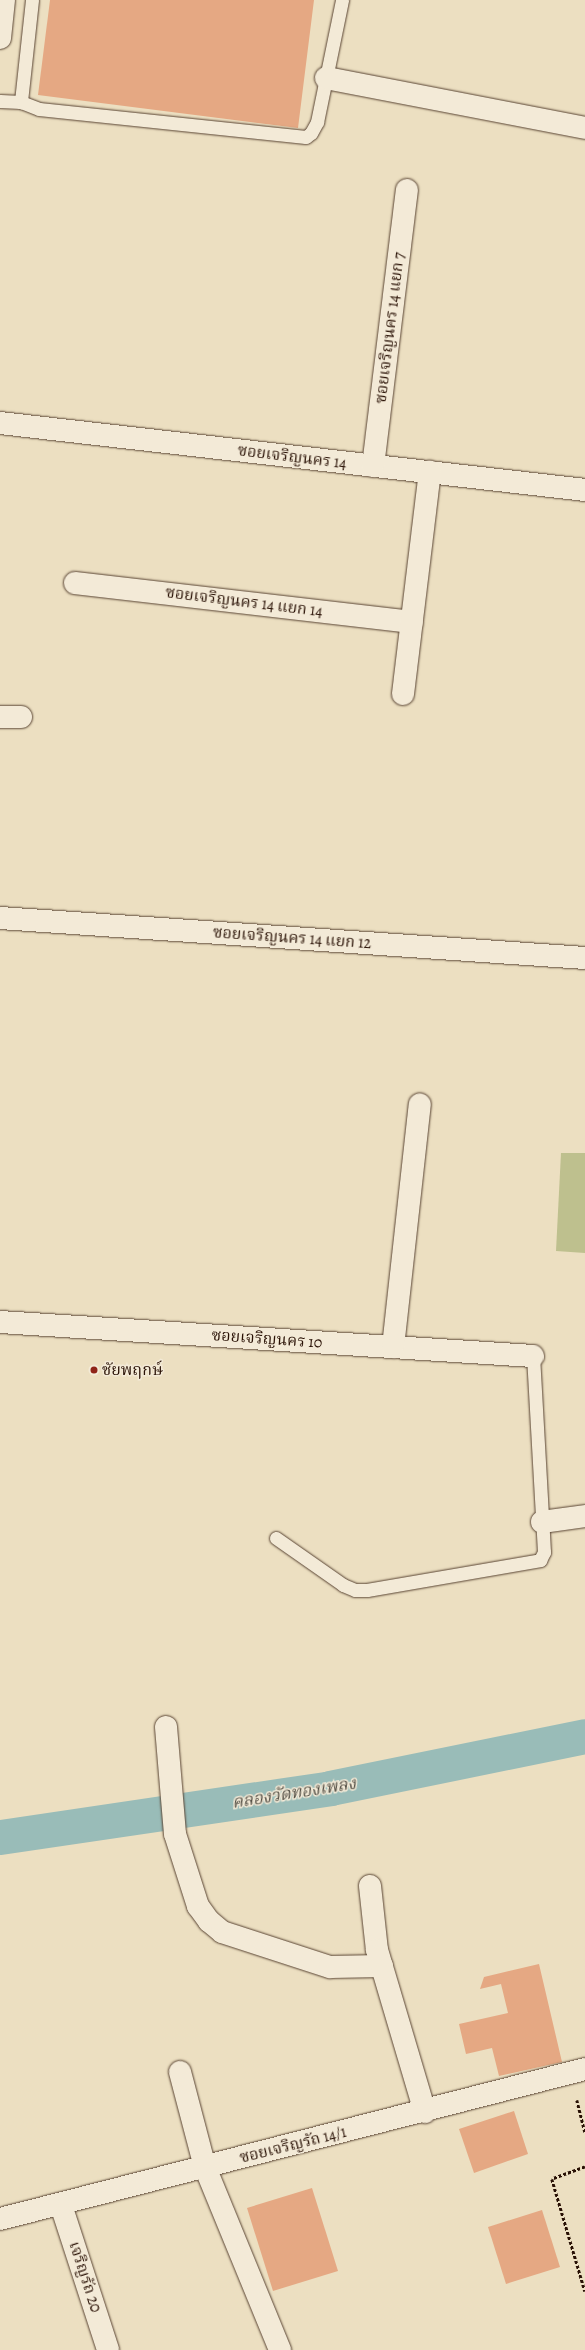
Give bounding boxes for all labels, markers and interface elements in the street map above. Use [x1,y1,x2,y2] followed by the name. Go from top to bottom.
[371,251,409,405] street label: ซอยเจริญนคร 14 แยก 7
[236,441,348,473] street label: ซอยเจริญนคร 14
[164,583,324,621] street label: ซอยเจริญนคร 14 แยก 14
[212,923,372,953] street label: ซอยเจริญนคร 14 แยก 12
[211,1326,323,1352] street label: ซอยเจริญนคร 10
[102,1360,163,1380] place label: ชัยพฤกษ์
[89,1365,99,1375] marker: ชัยพฤกษ์
[231,1773,357,1813] water label: คลองวัดทองเพลง
[238,2122,348,2168] street label: ซอยเจริญรัถ 14/1
[65,2239,105,2315] street label: เจริญรัถ 20

